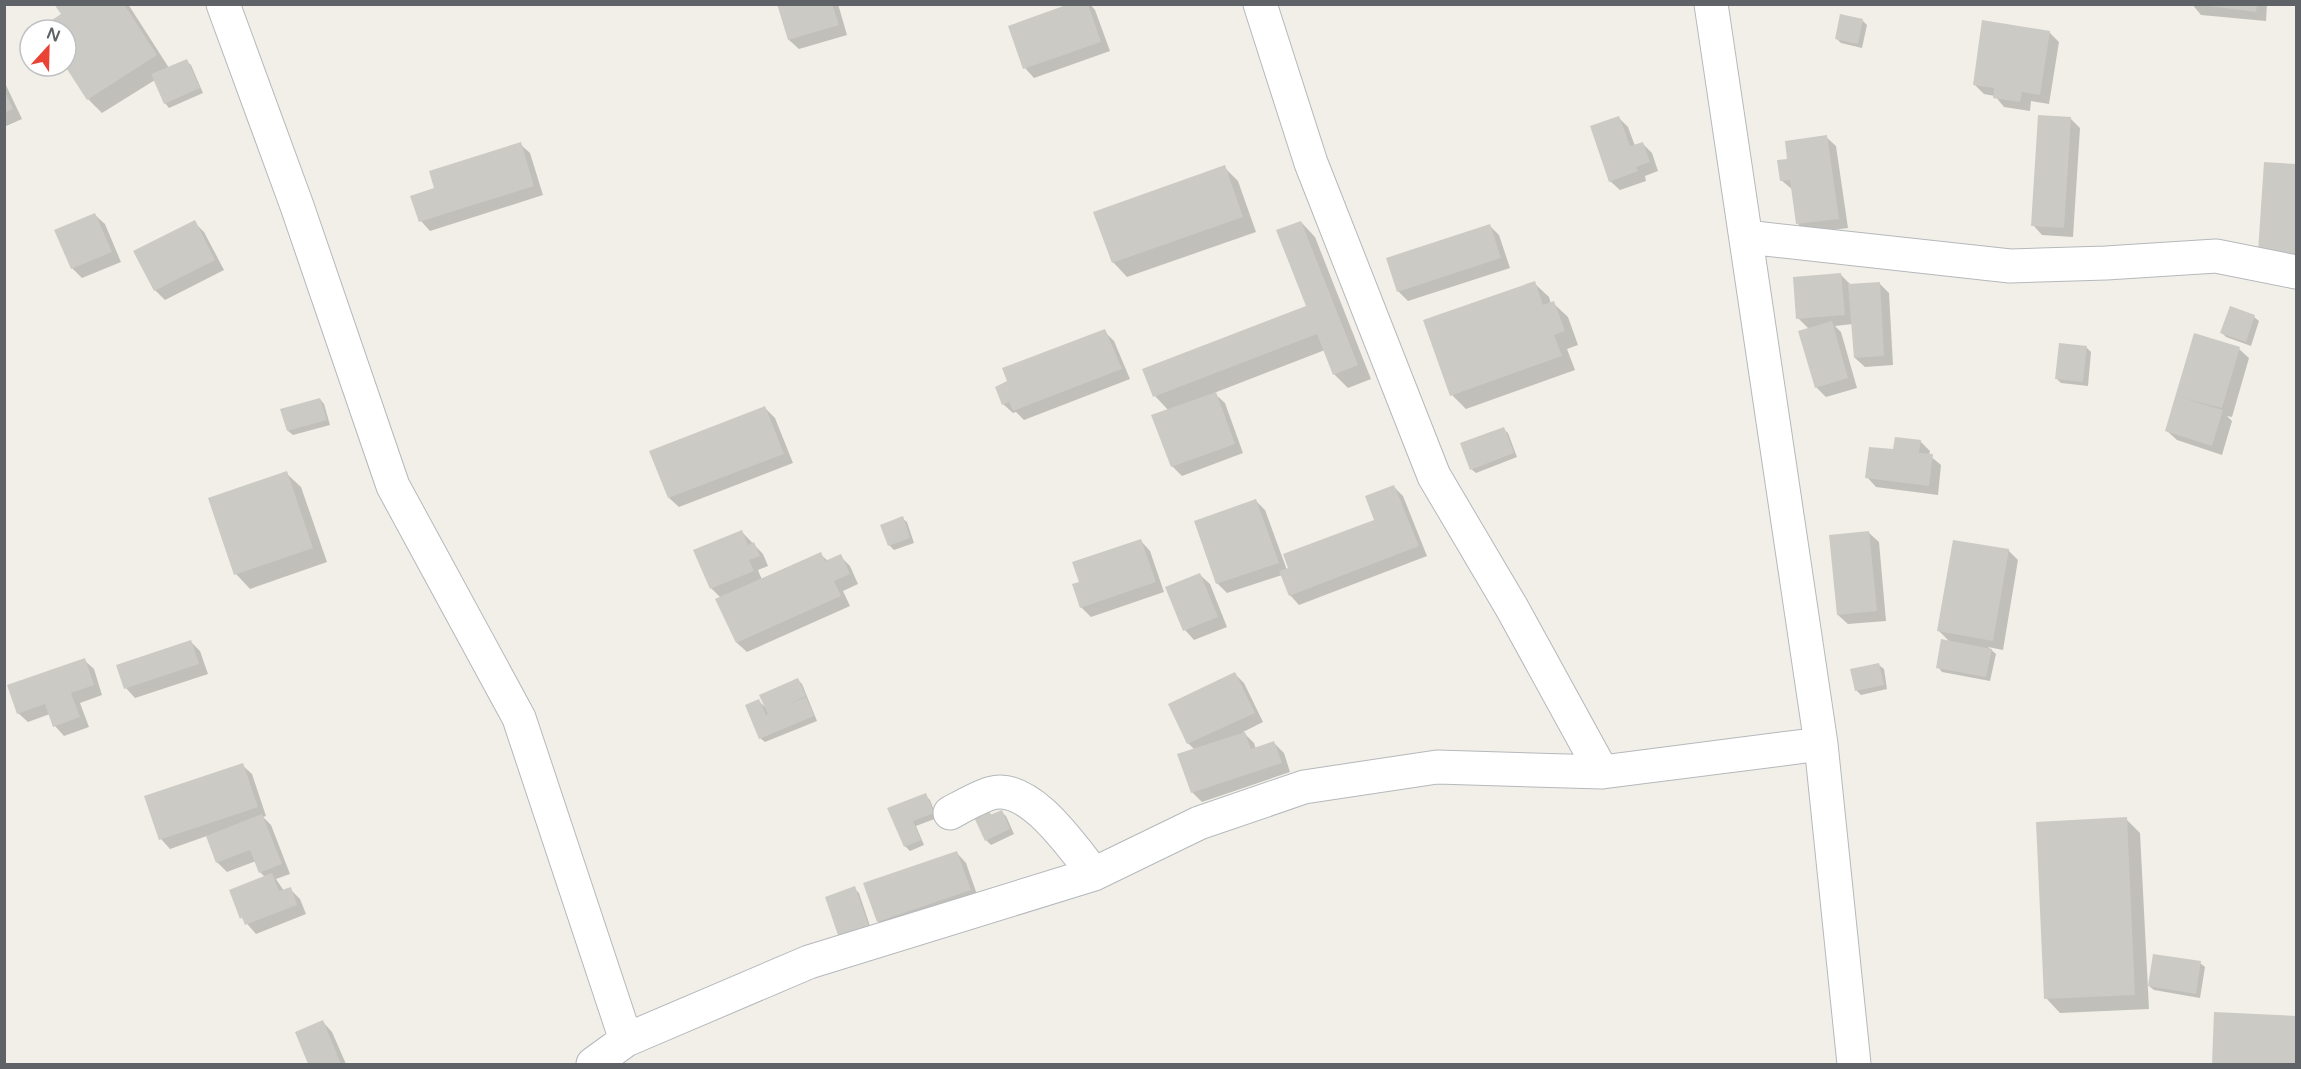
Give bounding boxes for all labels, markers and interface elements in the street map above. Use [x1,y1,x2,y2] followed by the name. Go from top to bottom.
[18,18,78,78] north arrow
[44,23,63,47] text: N

